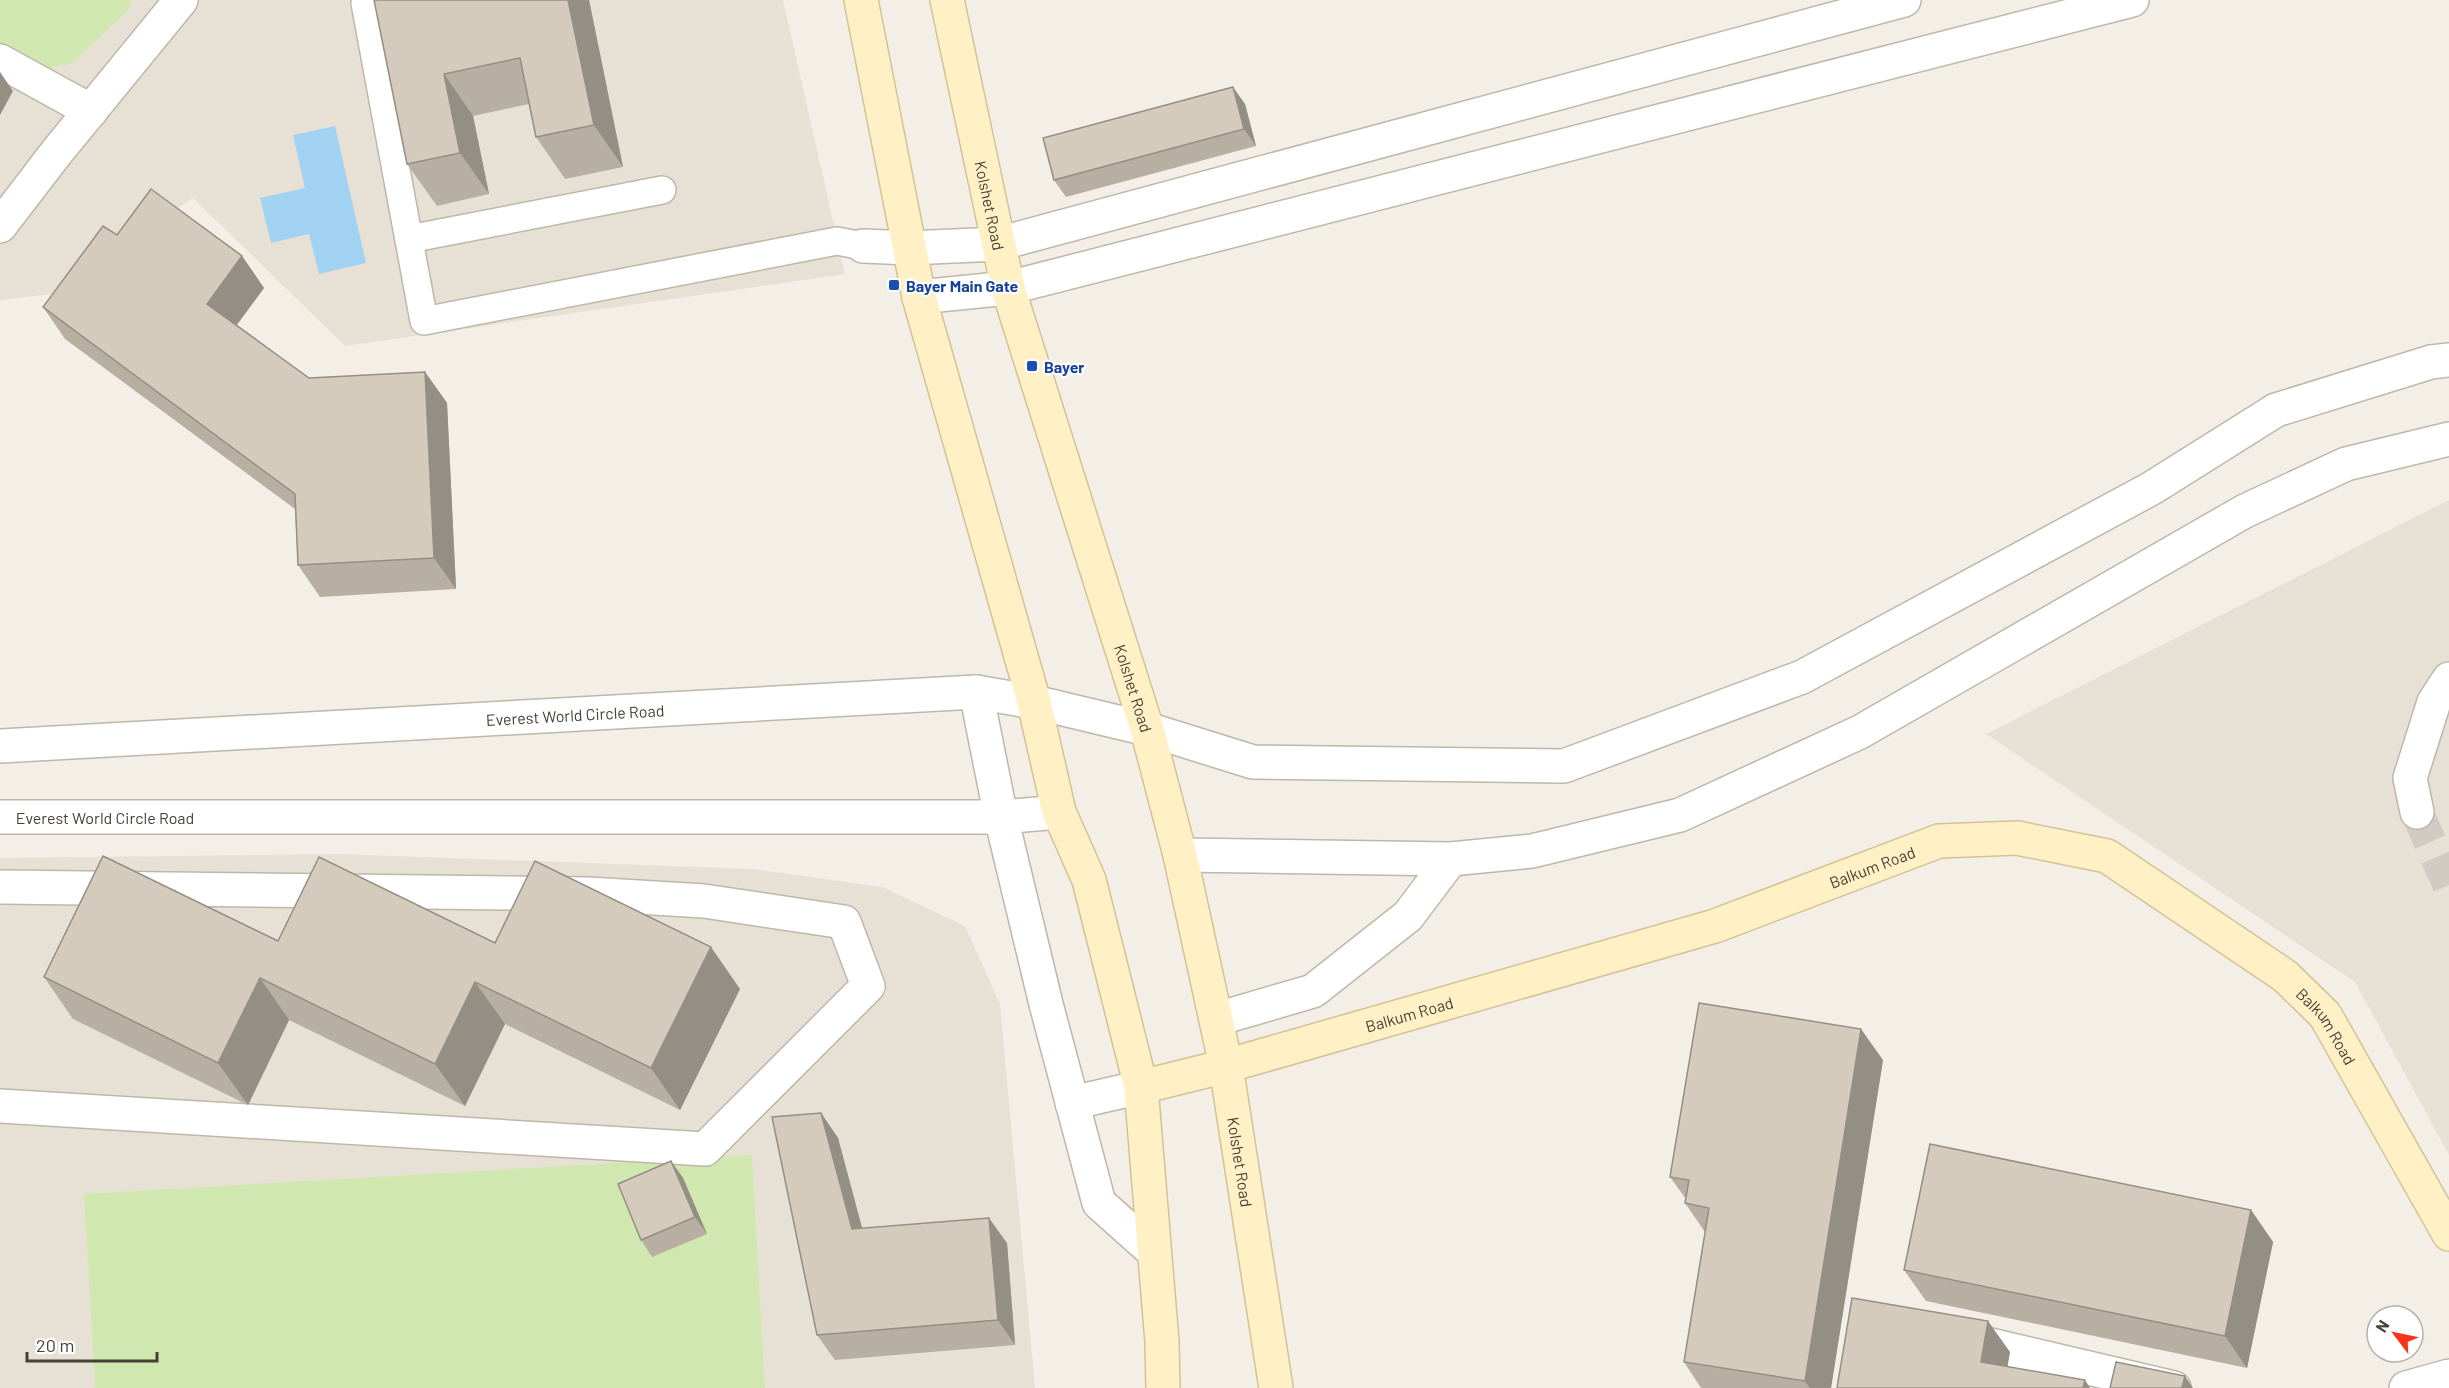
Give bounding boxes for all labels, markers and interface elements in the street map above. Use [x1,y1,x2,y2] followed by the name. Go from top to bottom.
[972,159,1009,252] street label: Kolshet Road
[906,276,1019,295] place label: Bayer Main Gate
[887,278,901,292] marker: Bayer Main Gate
[1044,357,1085,376] place label: Bayer
[1025,359,1039,373] marker: Bayer
[1111,642,1157,734] street label: Kolshet Road
[485,700,665,729] street label: Everest World Circle Road
[16,808,194,827] street label: Everest World Circle Road
[1826,842,1917,891] street label: Balkum Road
[2293,984,2360,1068] street label: Balkum Road
[1363,992,1455,1035] street label: Balkum Road
[1225,1115,1257,1208] street label: Kolshet Road
[2365,1304,2425,1364] north arrow
[2371,1316,2393,1335] text: N
[27,1325,158,1363] scale bar
[36,1334,74,1356] text: 20 m

